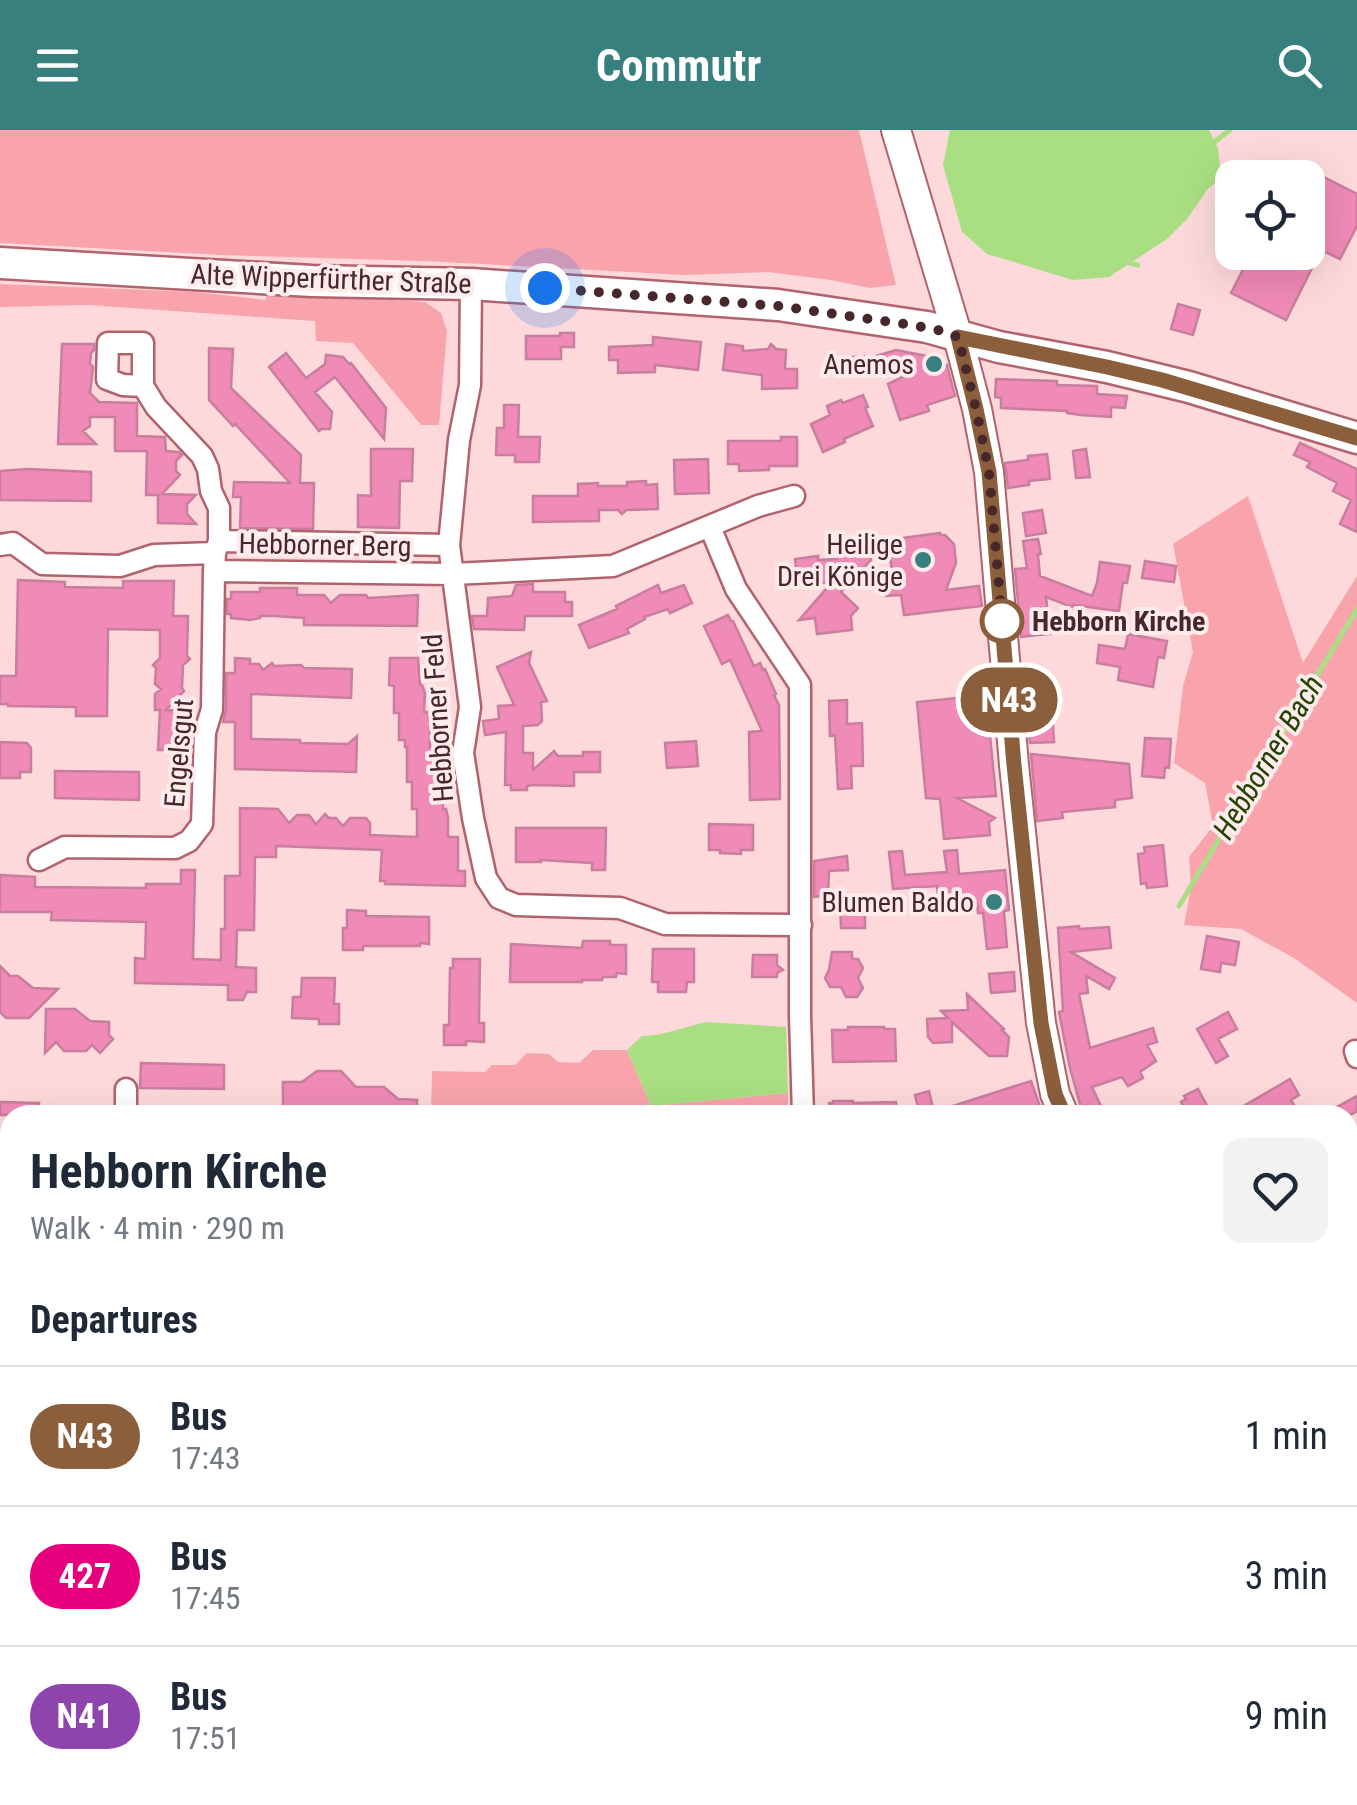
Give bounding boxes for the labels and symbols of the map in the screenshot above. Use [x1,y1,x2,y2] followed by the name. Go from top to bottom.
[190,258,472,300] street label: Alte Wipperfürther Straße
[520,263,570,313] your location
[823,348,914,381] place label: Anemos
[923,353,945,375] marker: Anemos
[238,527,412,563] street label: Hebborner Berg
[777,528,903,593] place label: Heilige Drei Könige
[912,549,934,571] marker: Heilige Drei Könige
[981,600,1023,642] marker: Hebborn Kirche
[1032,605,1205,638] place label: Hebborn Kirche
[416,633,460,803] street label: Hebborner Feld
[952,668,1066,732] line badge: N43
[1205,669,1331,845] water label: Hebborner Bach
[158,697,200,809] street label: Engelsgut
[821,886,974,919] place label: Blumen Baldo
[983,891,1005,913] marker: Blumen Baldo

